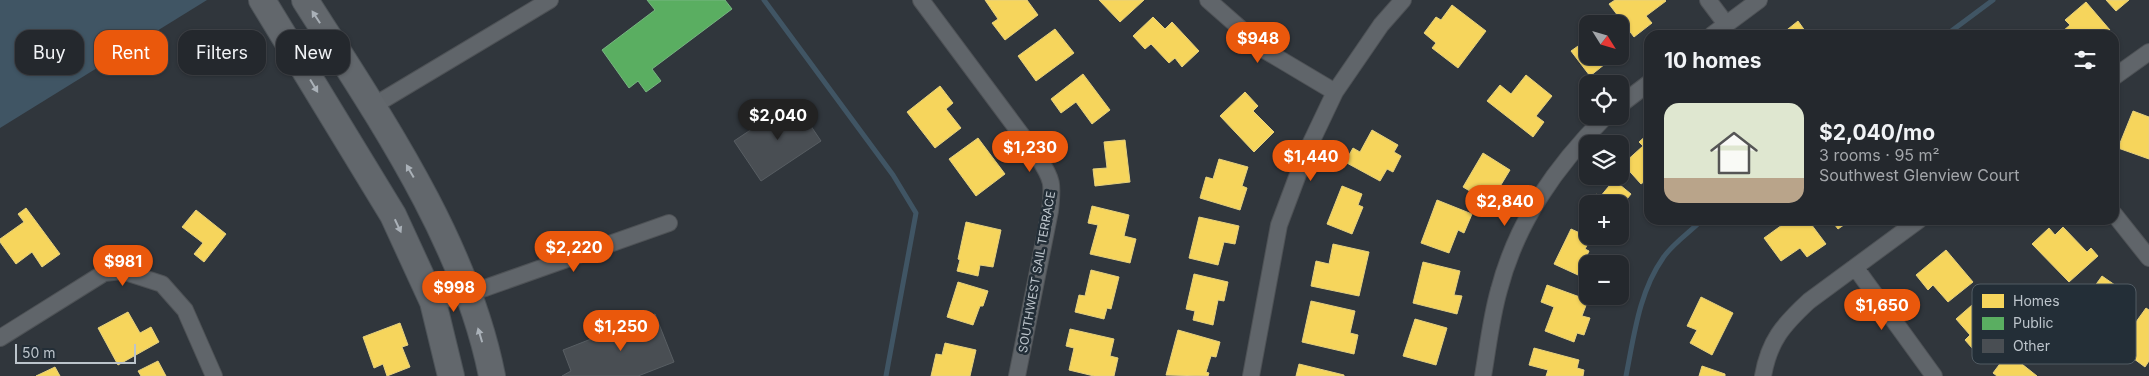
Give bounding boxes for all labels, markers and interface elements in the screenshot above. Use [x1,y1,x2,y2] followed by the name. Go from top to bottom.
[311,11,320,24] one-way arrow
[1579,15,1629,65] north arrow
[1579,15,1629,305] map controls
[1228,22,1288,64] pin: $948
[1237,28,1279,48] text: $948
[15,30,84,75] chip: Buy
[94,30,168,75] chip: Rent
[178,30,266,75] chip: Filters
[276,30,350,75] chip: New
[2071,46,2099,74] icon: filters
[1664,48,1762,73] text: 10 homes
[1579,75,1629,125] button: locate
[310,80,319,93] one-way arrow
[737,98,819,141] pin: $2,040
[749,105,807,125] text: $2,040
[1819,120,1935,145] text: $2,040/mo
[1704,123,1764,183] icon: home
[989,130,1071,173] pin: $1,230
[1579,135,1629,185] button: layers
[1003,137,1057,157] text: $1,230
[1270,140,1352,182] pin: $1,440
[1819,145,1940,165] text: 3 rooms · 95 m²
[1283,146,1339,166] text: $1,440
[405,164,414,177] one-way arrow
[1819,165,2019,185] text: Southwest Glenview Court
[1464,184,1546,227] pin: $2,840
[1015,190,1058,354] street label: SOUTHWEST SAIL TERRACE
[1476,191,1534,211] text: $2,840
[1579,195,1629,245] button: +
[394,219,402,233] one-way arrow
[533,230,615,273] pin: $2,220
[546,237,602,257] text: $2,220
[93,244,153,287] pin: $981
[104,251,142,271] text: $981
[1579,255,1629,305] button: −
[424,270,484,313] pin: $998
[433,277,475,297] text: $998
[1972,284,2136,364] legend
[1841,288,1923,331] pin: $1,650
[2013,292,2060,309] text: Homes
[1855,295,1909,315] text: $1,650
[580,310,662,352] pin: $1,250
[2013,314,2054,331] text: Public
[594,316,648,336] text: $1,250
[476,327,484,342] one-way arrow
[2013,337,2050,354] text: Other
[15,341,136,364] scale bar
[22,344,56,361] text: 50 m

